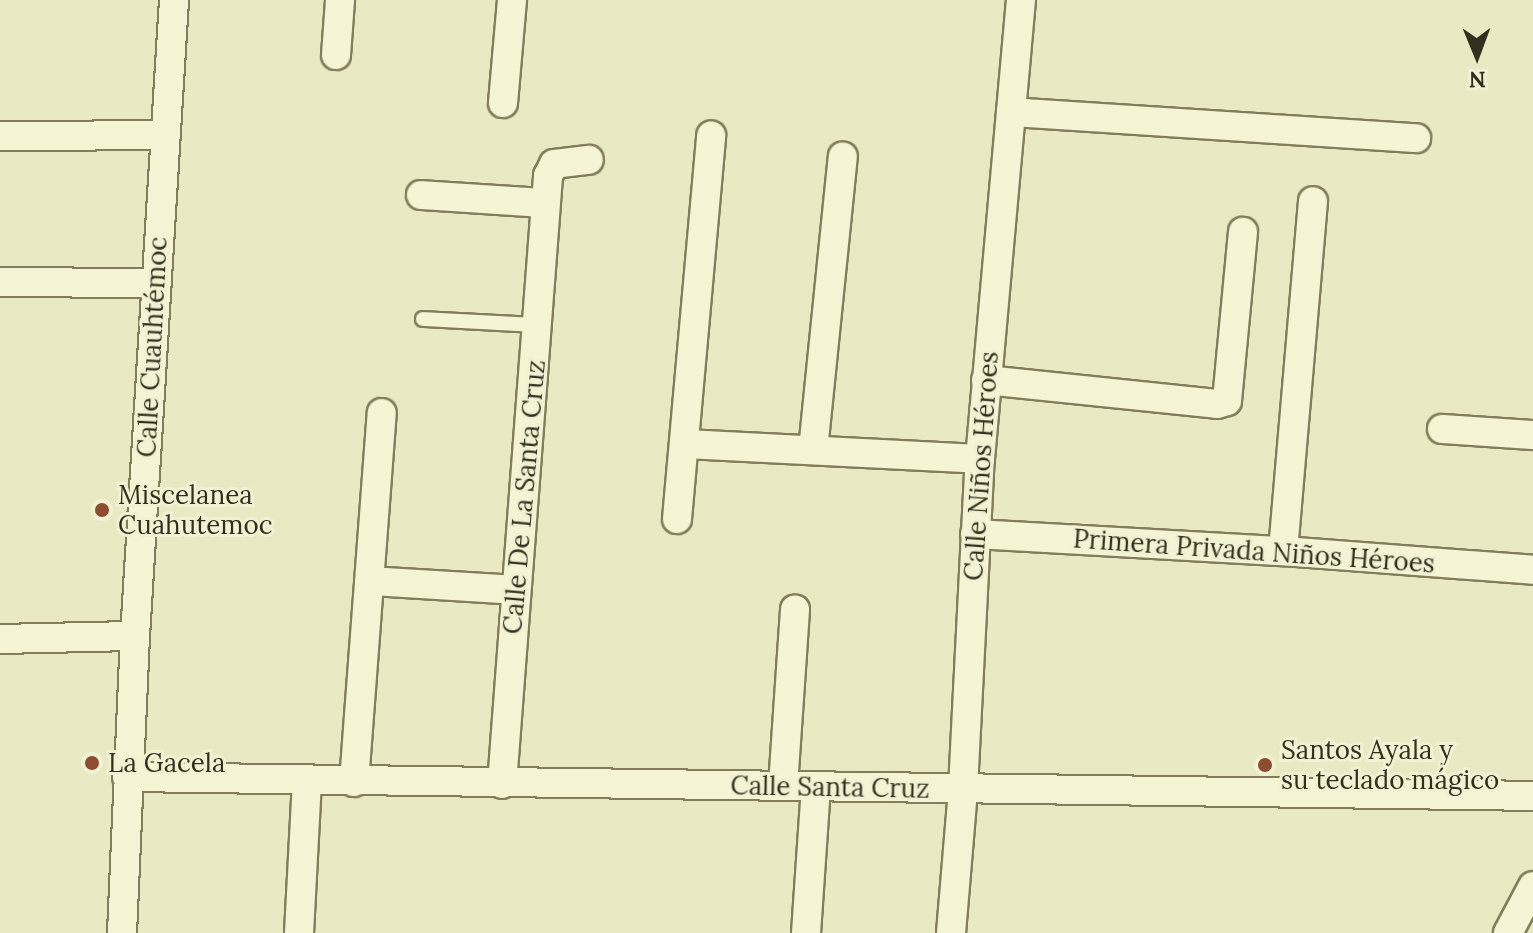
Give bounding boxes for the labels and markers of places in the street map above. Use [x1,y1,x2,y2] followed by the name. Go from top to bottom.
[118,479,273,540] place label: Miscelanea Cuahutemoc
[93,501,111,519] marker: Miscelanea Cuahutemoc
[1281,734,1499,796] place label: Santos Ayala y su teclado mágico
[108,747,225,779] place label: La Gacela
[83,754,101,772] marker: La Gacela
[1256,756,1274,774] marker: Santos Ayala y su teclado mágico

